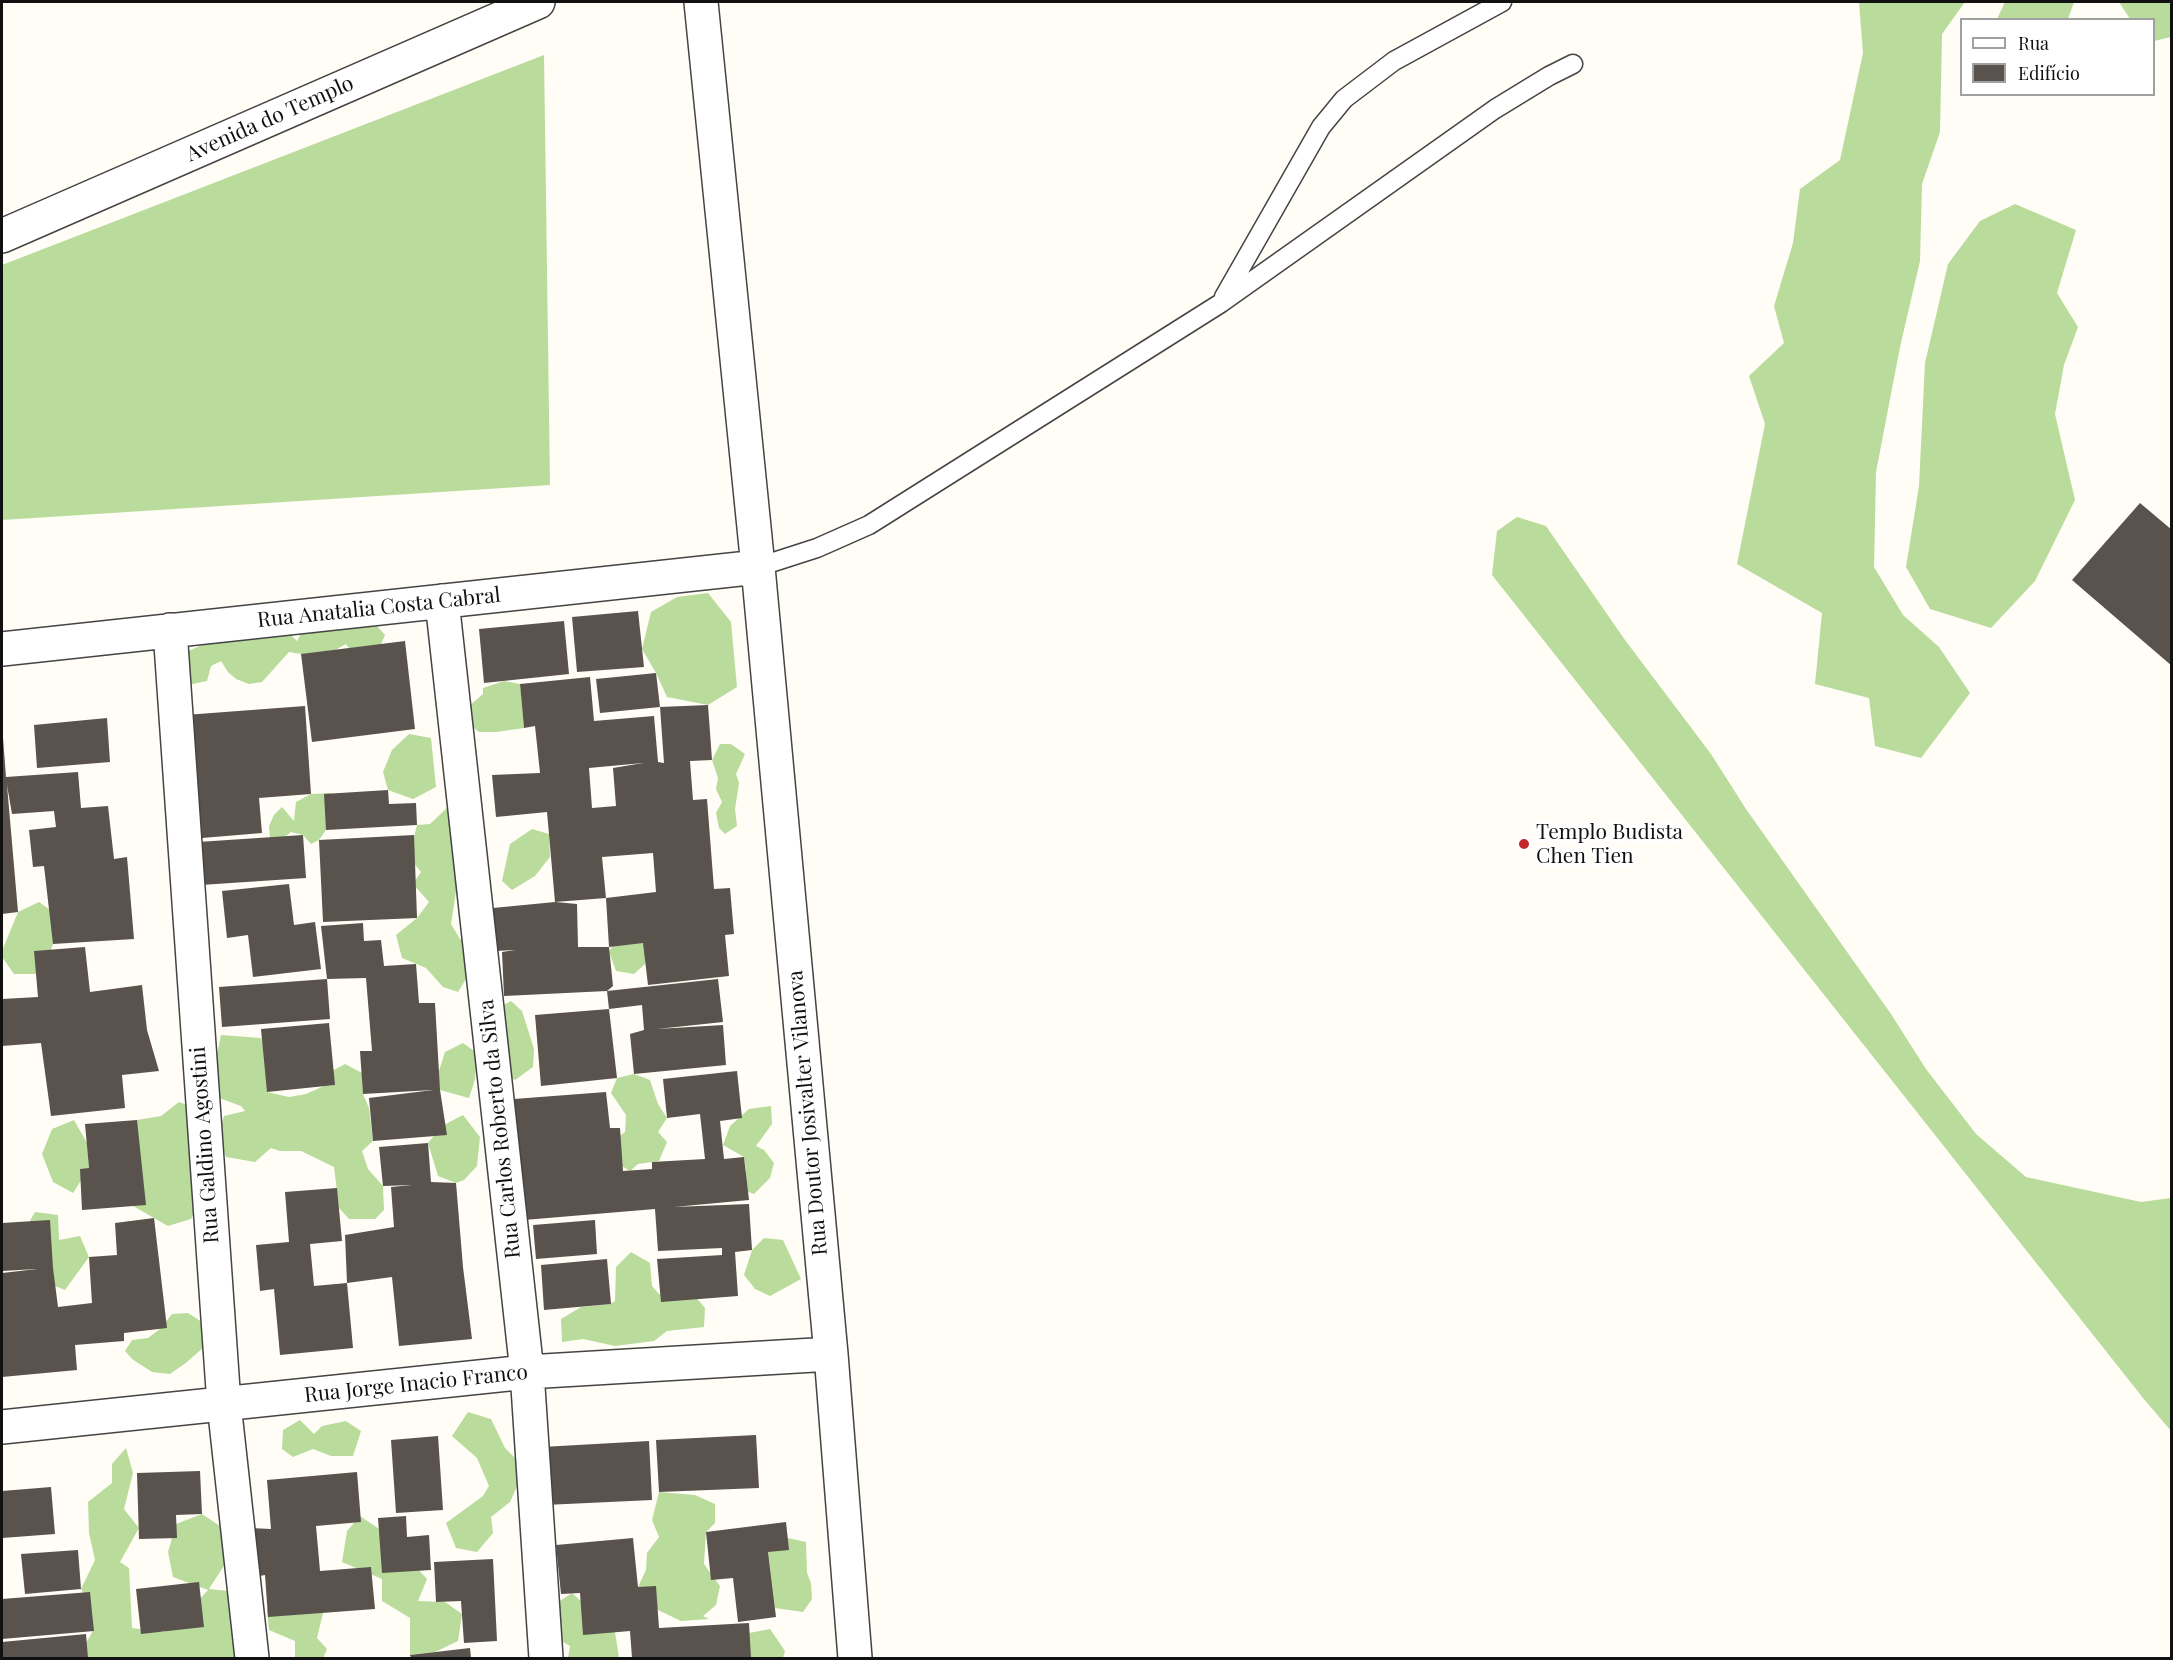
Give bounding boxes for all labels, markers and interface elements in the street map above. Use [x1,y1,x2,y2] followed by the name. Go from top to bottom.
[1960,18,2155,96] legend
[2018,31,2049,55] text: Rua
[2018,61,2080,85] text: Edifício
[182,71,358,167] street label: Avenida do Templo
[256,583,502,633] street label: Rua Anatalia Costa Cabral
[1536,819,1683,869] place label: Templo Budista Chen Tien
[1517,837,1531,851] marker: Templo Budista Chen Tien
[783,969,833,1257] street label: Rua Doutor Josivalter Vilanova
[474,998,526,1260] street label: Rua Carlos Roberto da Silva
[186,1046,224,1244] street label: Rua Galdino Agostini
[303,1360,529,1408] street label: Rua Jorge Inacio Franco

